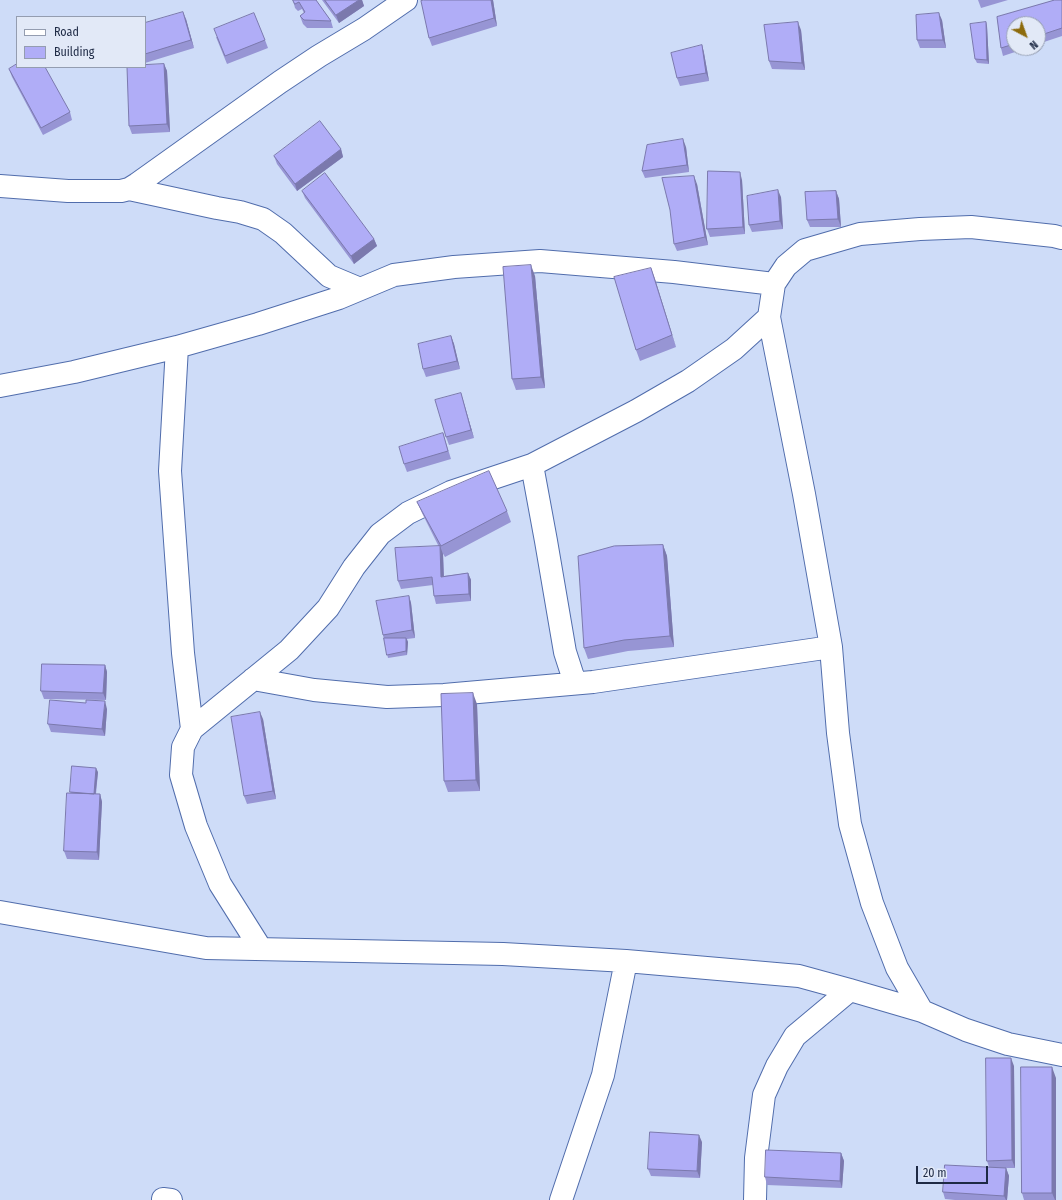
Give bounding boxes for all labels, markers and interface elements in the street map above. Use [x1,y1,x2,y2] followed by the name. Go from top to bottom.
[16,16,146,68] legend
[1006,16,1046,56] north arrow
[54,25,79,39] text: Road
[1027,38,1040,52] text: N
[54,45,94,59] text: Building
[918,1158,990,1184] scale bar
[923,1166,947,1180] text: 20 m

